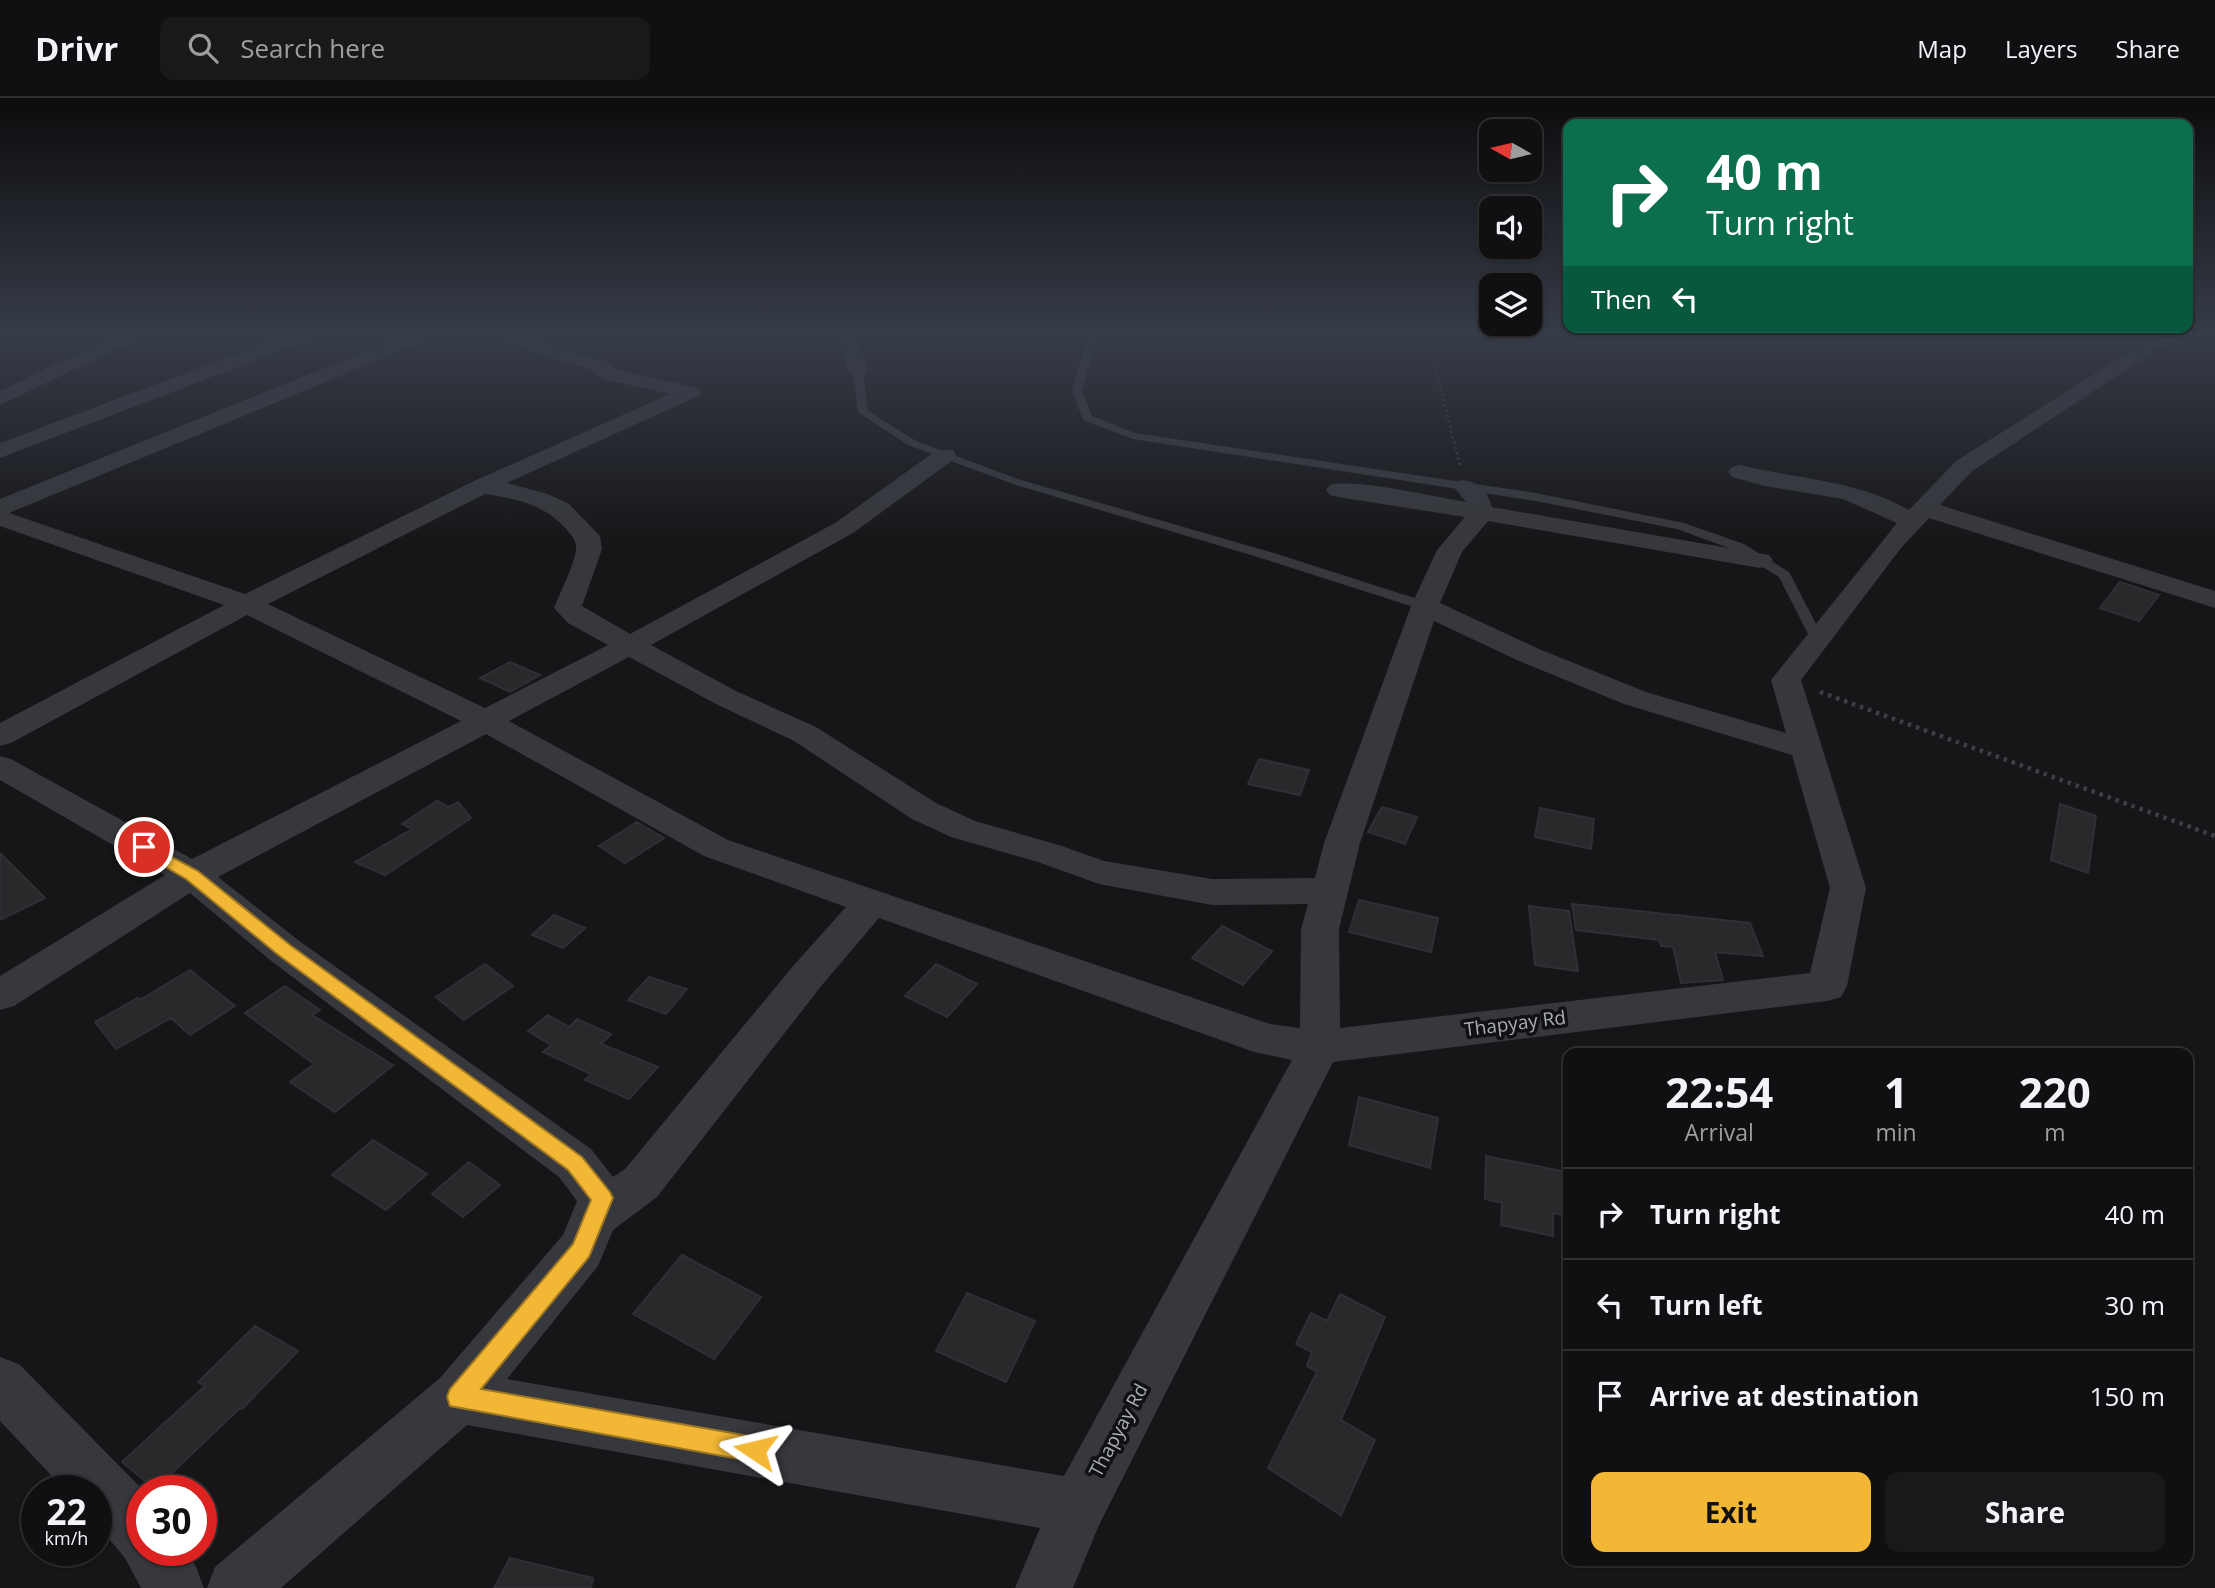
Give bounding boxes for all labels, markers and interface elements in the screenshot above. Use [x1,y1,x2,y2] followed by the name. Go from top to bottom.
[160,17,650,80] search box
[35,26,118,71] text: Drivr
[184,29,222,67] icon: search
[240,30,385,66] text: Search here
[1917,32,1967,65] text: Map
[2005,32,2078,65] text: Layers
[2116,32,2180,65] text: Share
[1479,119,1542,182] north arrow
[1479,119,1542,336] map controls
[1706,138,1823,204] text: 40 m
[1591,147,1682,238] icon: right
[1479,196,1542,259] button: sound
[1706,201,1854,244] text: Turn right
[1479,273,1542,336] button: layers
[1666,280,1704,318] icon: left
[1591,281,1652,317] text: Then
[114,817,174,877] pin
[125,828,163,866] icon: arrive
[1463,1004,1567,1042] street label: Thapyay Rd
[1665,1063,1773,1120] text: 22:54
[1884,1063,1908,1120] text: 1
[2019,1063,2091,1120] text: 220
[1685,1116,1754,1148] text: Arrival
[1875,1116,1917,1148] text: min
[2044,1116,2065,1148] text: m
[1591,1195,1629,1233] icon: right
[1650,1196,1781,1232] text: Turn right
[2104,1196,2165,1232] text: 40 m
[1591,1286,1629,1324] icon: left
[1650,1287,1762,1323] text: Turn left
[2104,1287,2165,1323] text: 30 m
[1591,1377,1629,1415] icon: arrive
[1650,1378,1919,1414] text: Arrive at destination
[2090,1378,2165,1414] text: 150 m
[1083,1379,1153,1481] street label: Thapyay Rd
[718,1413,792,1487] position arrow
[1591,1472,1871,1552] button: Exit
[1885,1472,2165,1552] button: Share
[126,1475,217,1566] speed limit sign: 30
[46,1488,87,1535] text: 22
[45,1526,88,1550] text: km/h

